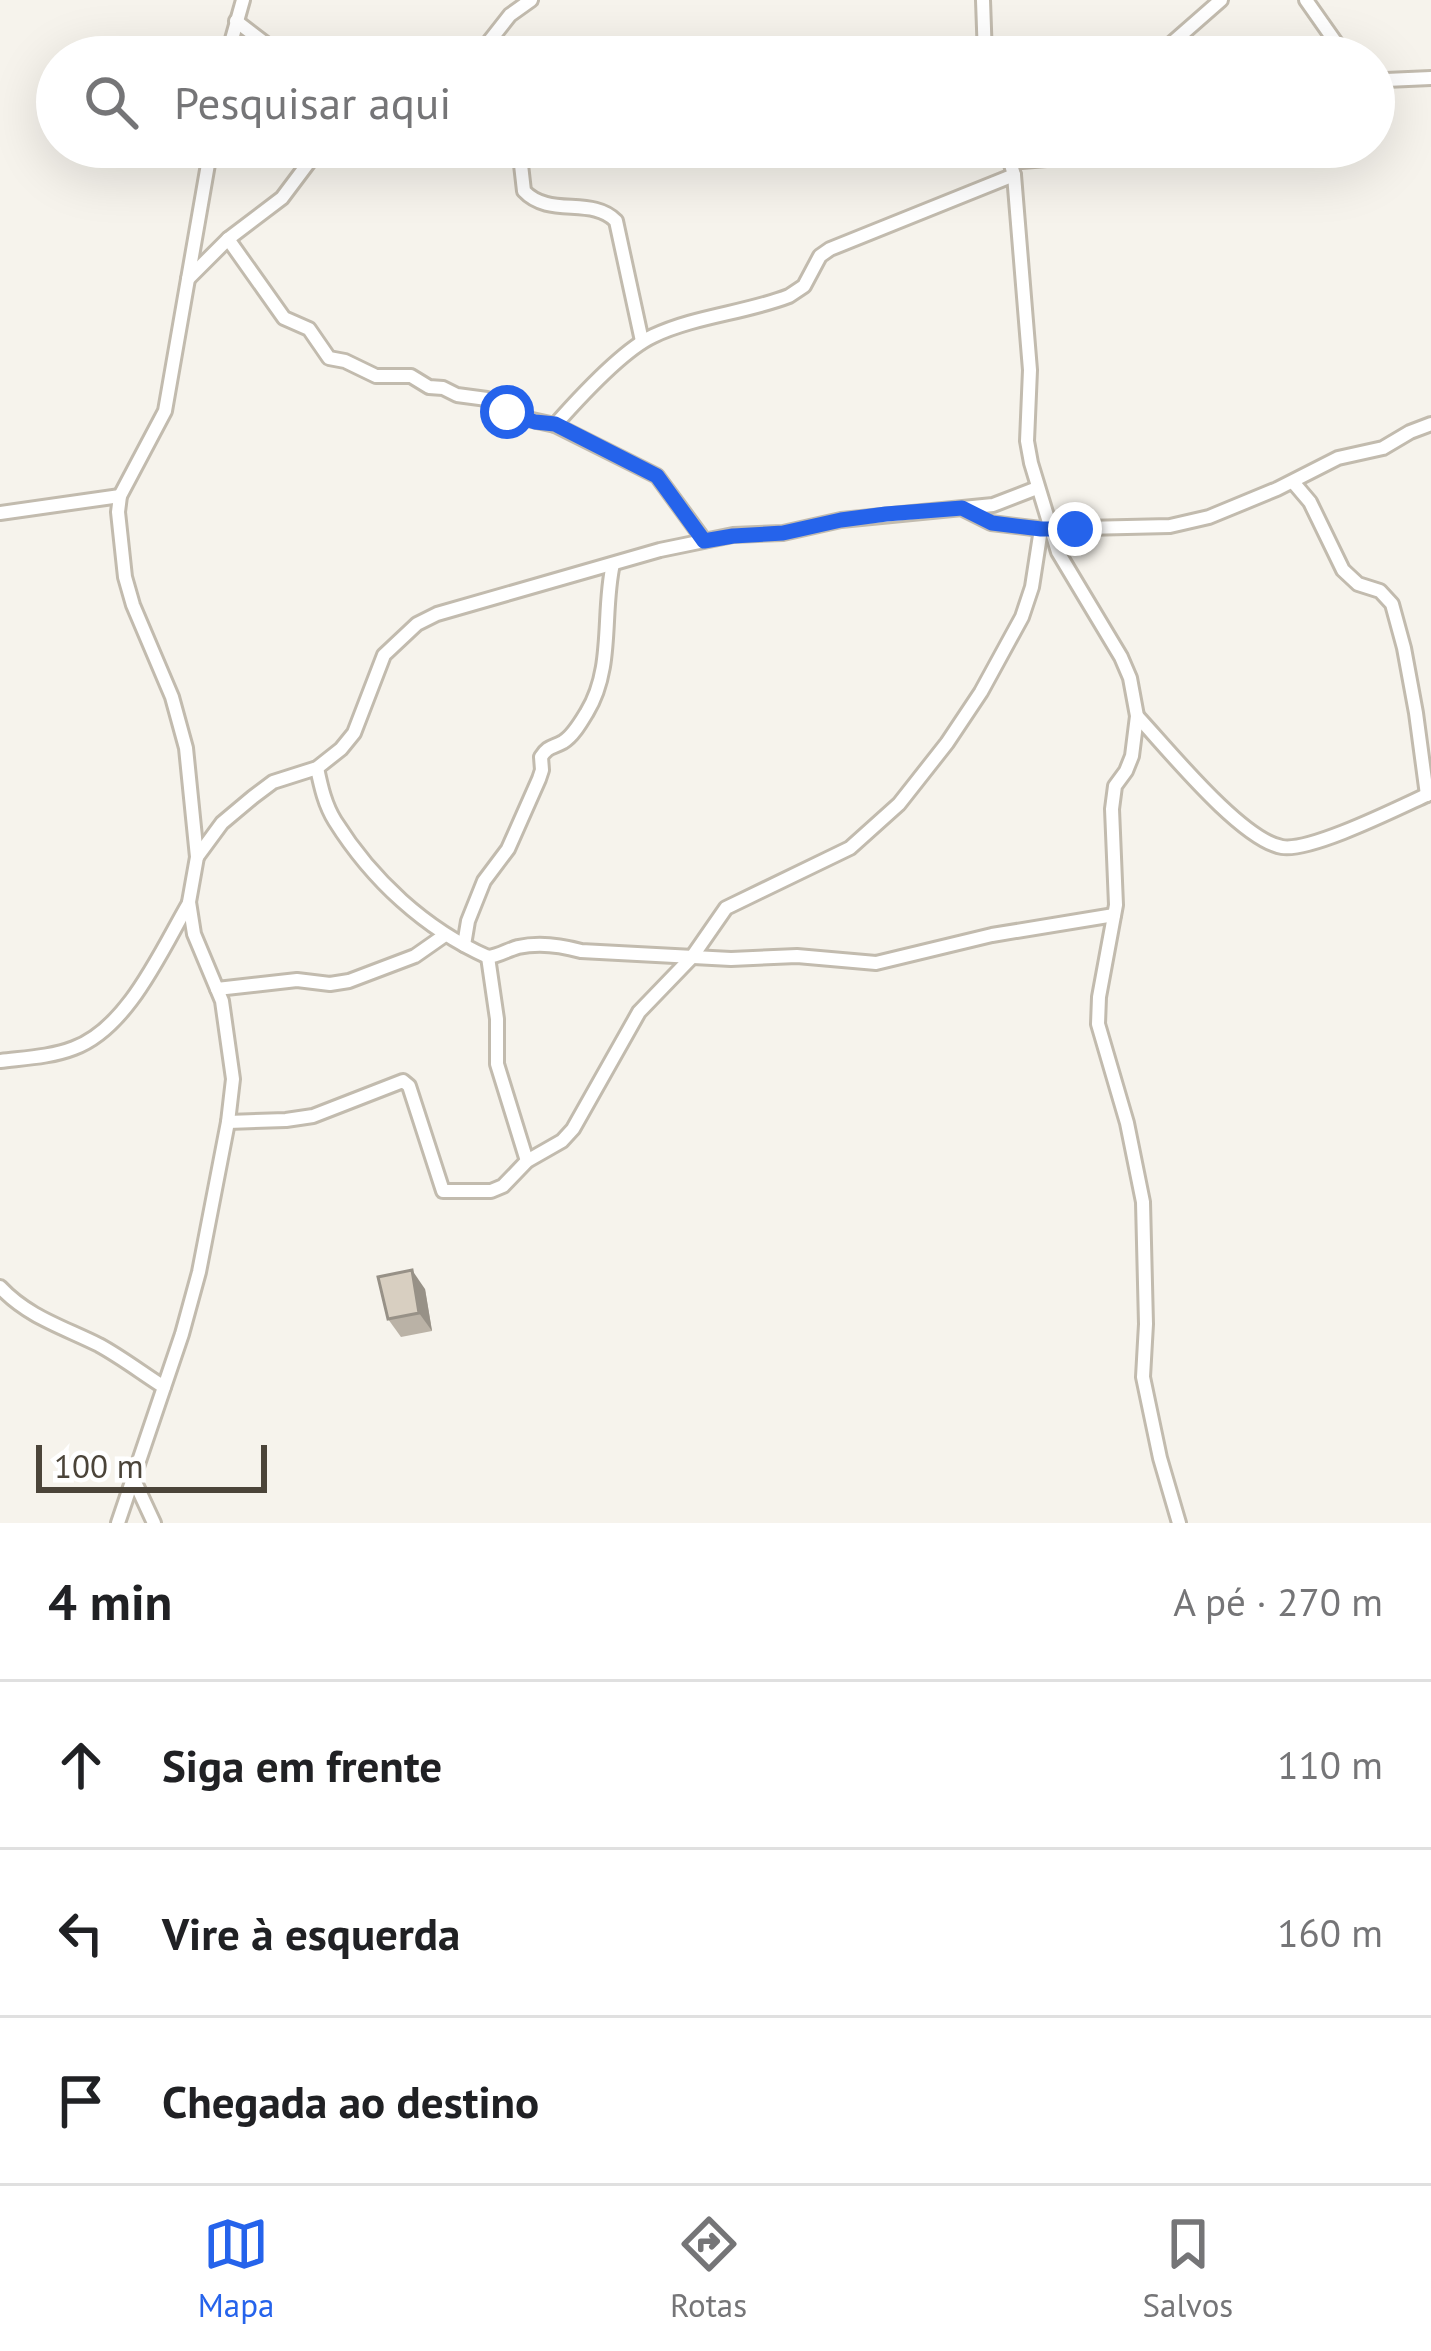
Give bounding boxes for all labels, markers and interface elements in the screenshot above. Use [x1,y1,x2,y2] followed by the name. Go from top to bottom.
[36,36,1395,168] search box
[78,69,144,135] icon: search
[174,73,451,131] text: Pesquisar aqui
[480,385,534,439] route start
[1048,502,1102,556] route end
[36,1439,267,1492] scale bar
[54,1444,144,1487] text: 100 m
[48,1568,172,1634] text: 4 min
[1173,1576,1383,1627] text: A pé · 270 m
[48,1732,114,1798] icon: ahead
[162,1736,442,1794] text: Siga em frente
[1277,1739,1383,1790] text: 110 m
[48,1900,114,1966] icon: left
[162,1904,460,1962] text: Vire à esquerda
[1277,1907,1383,1958] text: 160 m
[48,2068,114,2134] icon: arrive
[162,2072,539,2130] text: Chegada ao destino
[198,2211,274,2326] tab: Mapa
[670,2211,747,2326] tab: Rotas
[1143,2211,1233,2326] tab: Salvos

